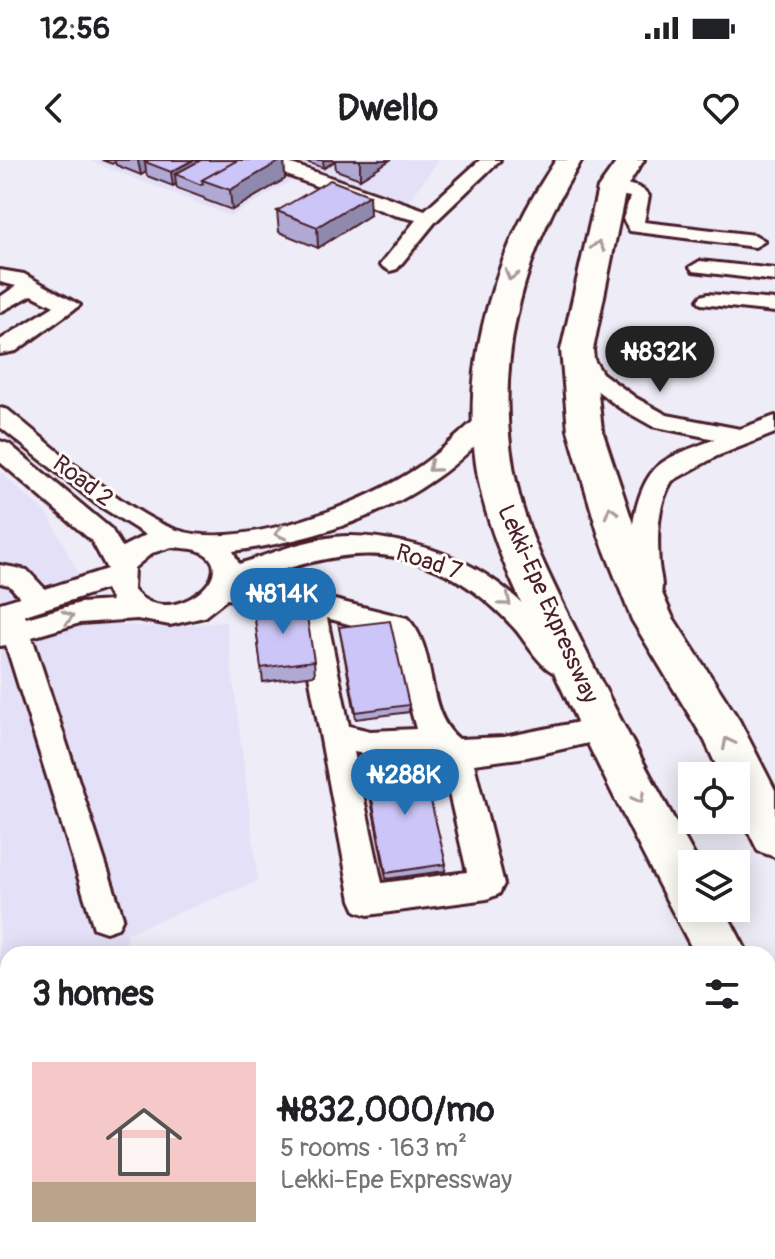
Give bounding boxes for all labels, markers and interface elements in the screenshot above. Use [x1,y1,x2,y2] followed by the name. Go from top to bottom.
[40,10,110,47] text: 12:56
[32,86,76,130] icon: back
[337,86,438,131] text: Dwello
[699,86,743,130] icon: heart
[589,239,606,253] one-way arrow
[504,267,520,281] one-way arrow
[604,326,716,394] pin: ₦832K
[623,336,697,368] text: ₦832K
[47,449,119,513] street label: Road 2
[428,457,443,472] one-way arrow
[491,500,605,708] street label: Lekki-Epe Expressway
[604,505,620,519] one-way arrow
[273,524,287,541] one-way arrow
[392,538,466,586] street label: Road 7
[227,568,339,636] pin: ₦814K
[248,578,318,610] text: ₦814K
[496,591,511,606] one-way arrow
[61,610,75,626] one-way arrow
[722,736,738,751] one-way arrow
[349,749,461,817] pin: ₦288K
[369,759,441,791] text: ₦288K
[678,762,750,922] map controls
[678,762,750,834] button: locate
[630,790,645,805] one-way arrow
[678,850,750,922] button: layers
[700,972,744,1016] icon: filters
[32,973,154,1016] text: 3 homes
[280,1089,494,1132] text: ₦832,000/mo
[96,1094,192,1190] icon: home
[280,1132,467,1164] text: 5 rooms · 163 m²
[280,1164,512,1196] text: Lekki-Epe Expressway

